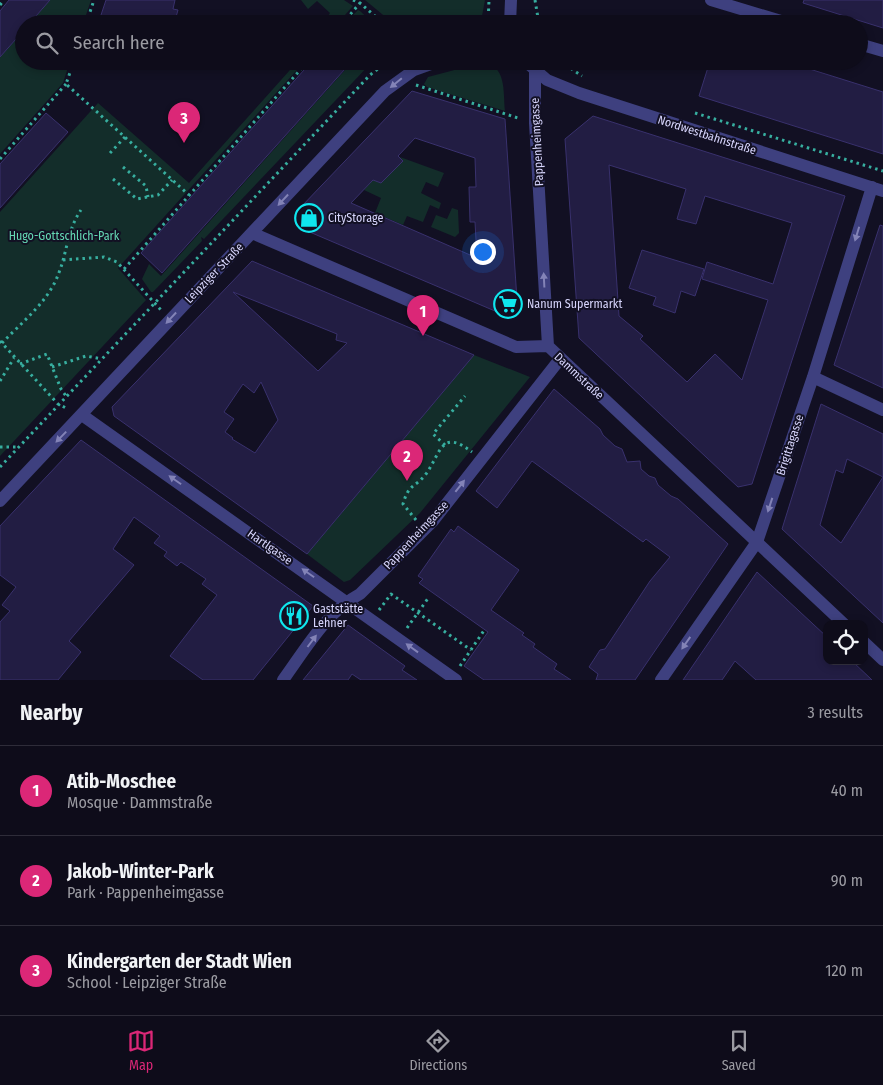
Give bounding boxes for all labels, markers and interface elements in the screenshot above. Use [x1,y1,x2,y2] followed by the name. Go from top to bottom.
[15,15,868,70] search box
[33,29,61,57] icon: search
[73,31,165,54] text: Search here
[390,77,403,88] one-way arrow
[528,97,546,186] street label: Pappenheimgasse
[168,102,200,143] pin: 3
[656,112,758,158] street label: Nordwestbahnstraße
[277,193,289,205] one-way arrow
[294,203,324,233] shop icon: CityStorage
[328,211,383,225] place label: CityStorage
[853,226,861,241] one-way arrow
[9,229,120,243] park label: Hugo-Gottschlich-Park
[470,239,496,265] your location
[182,240,246,306] street label: Leipziger Straße
[540,272,548,288] one-way arrow
[493,289,523,319] supermarket icon: Nanum Supermarkt
[407,295,439,336] pin: 1
[527,297,622,311] place label: Nanum Supermarkt
[165,311,177,323] one-way arrow
[551,350,607,402] street label: Dammstraße
[774,413,806,477] street label: Brigittagasse
[55,430,67,442] one-way arrow
[391,440,423,481] pin: 2
[168,475,181,485] one-way arrow
[455,480,465,493] one-way arrow
[381,498,451,572] street label: Pappenheimgasse
[765,498,773,513] one-way arrow
[245,526,295,568] street label: Hartlgasse
[301,568,315,578] one-way arrow
[279,601,309,631] restaurant icon: Gaststätte Lehner
[313,602,363,630] place label: Gaststätte Lehner
[823,620,868,665] map controls
[823,620,868,665] button: locate
[307,634,317,648] one-way arrow
[681,636,692,649] one-way arrow
[405,643,419,653] one-way arrow
[20,700,82,726] text: Nearby
[807,703,863,722] text: 3 results
[67,770,176,793] text: Atib-Moschee
[33,781,39,800] text: 1
[831,781,863,800] text: 40 m
[67,793,212,812] text: Mosque · Dammstraße
[67,860,214,883] text: Jakob-Winter-Park
[32,871,40,890] text: 2
[831,871,863,890] text: 90 m
[67,883,224,902] text: Park · Pappenheimgasse
[67,950,292,973] text: Kindergarten der Stadt Wien
[32,961,40,980] text: 3
[825,961,863,980] text: 120 m
[67,973,227,992] text: School · Leipziger Straße
[127,1027,155,1074] tab: Map
[409,1027,467,1074] tab: Directions
[722,1027,756,1074] tab: Saved

